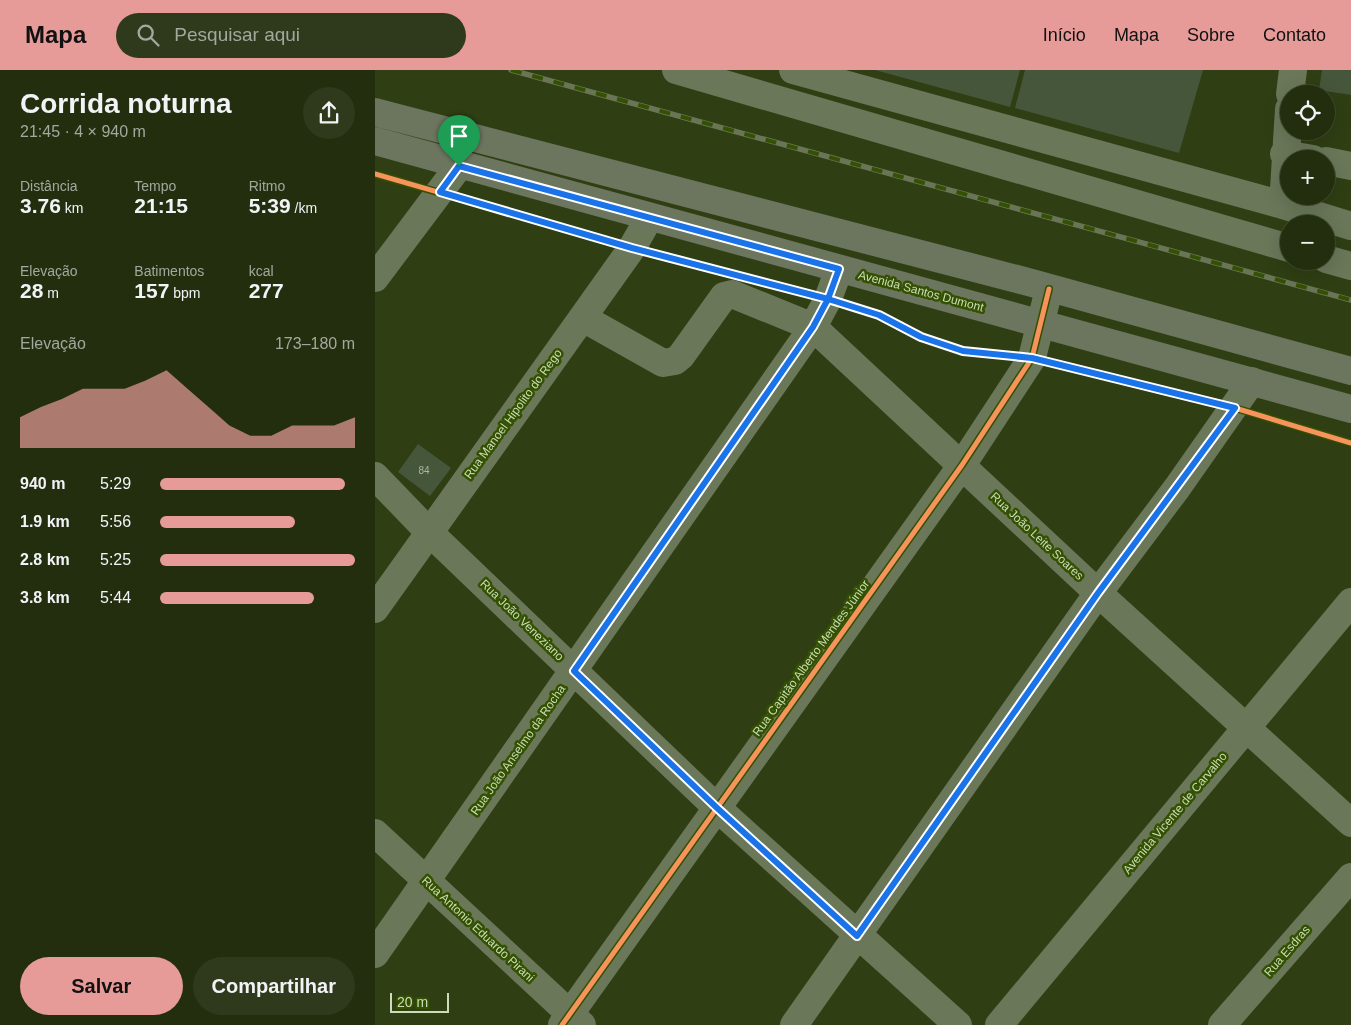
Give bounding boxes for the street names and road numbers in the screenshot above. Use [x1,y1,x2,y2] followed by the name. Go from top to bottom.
[857,268,986,315] street label: Avenida Santos Dumont
[461,346,565,482] street label: Rua Manoel Hipolito do Rego
[988,489,1086,583] street label: Rua João Leite Soares
[477,576,567,664] street label: Rua João Veneziano
[750,577,872,739] street label: Rua Capitão Alberto Mendes Júnior
[468,682,568,818] street label: Rua João Anselmo da Rocha
[1120,749,1230,877] street label: Avenida Vicente de Carvalho
[419,873,537,985] street label: Rua Antonio Eduardo Pirani
[1261,923,1313,979] street label: Rua Esdras

